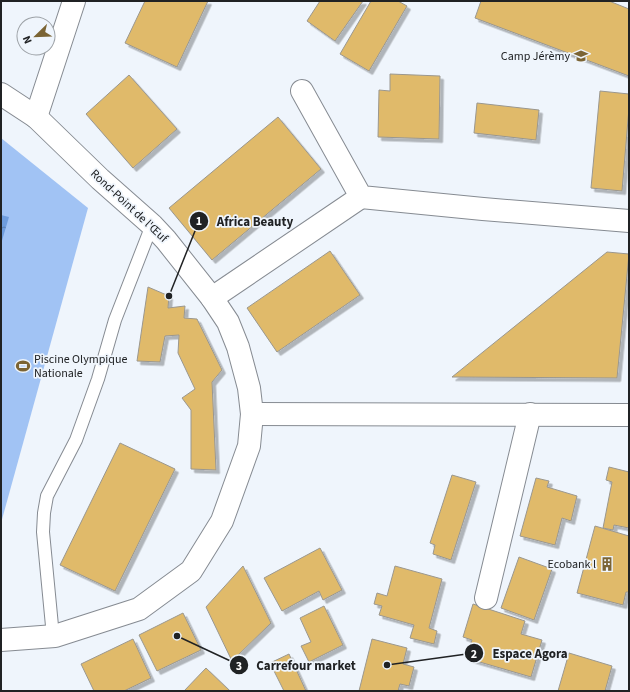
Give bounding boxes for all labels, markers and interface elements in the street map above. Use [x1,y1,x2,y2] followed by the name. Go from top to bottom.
[16,16,56,56] north arrow
[19,33,36,46] text: N
[501,48,570,65] place label: Camp Jérèmy
[573,48,589,64] school or university icon: Camp Jérèmy
[86,166,172,247] street label: Rond-Point de l'Œuf
[189,208,301,233] callout: Africa Beauty
[196,213,202,230] text: 1
[216,213,293,231] text: Africa Beauty
[34,351,127,382] place label: Piscine Olympique Nationale
[15,358,31,374] sports icon: Piscine Olympique Nationale
[548,556,596,573] place label: Ecobank l
[599,556,615,572] building icon: Ecobank l
[464,641,575,666] callout: Espace Agora
[492,645,568,663] text: Espace Agora
[471,646,477,663] text: 2
[229,653,364,678] callout: Carrefour market
[256,657,356,675] text: Carrefour market
[236,658,242,675] text: 3

